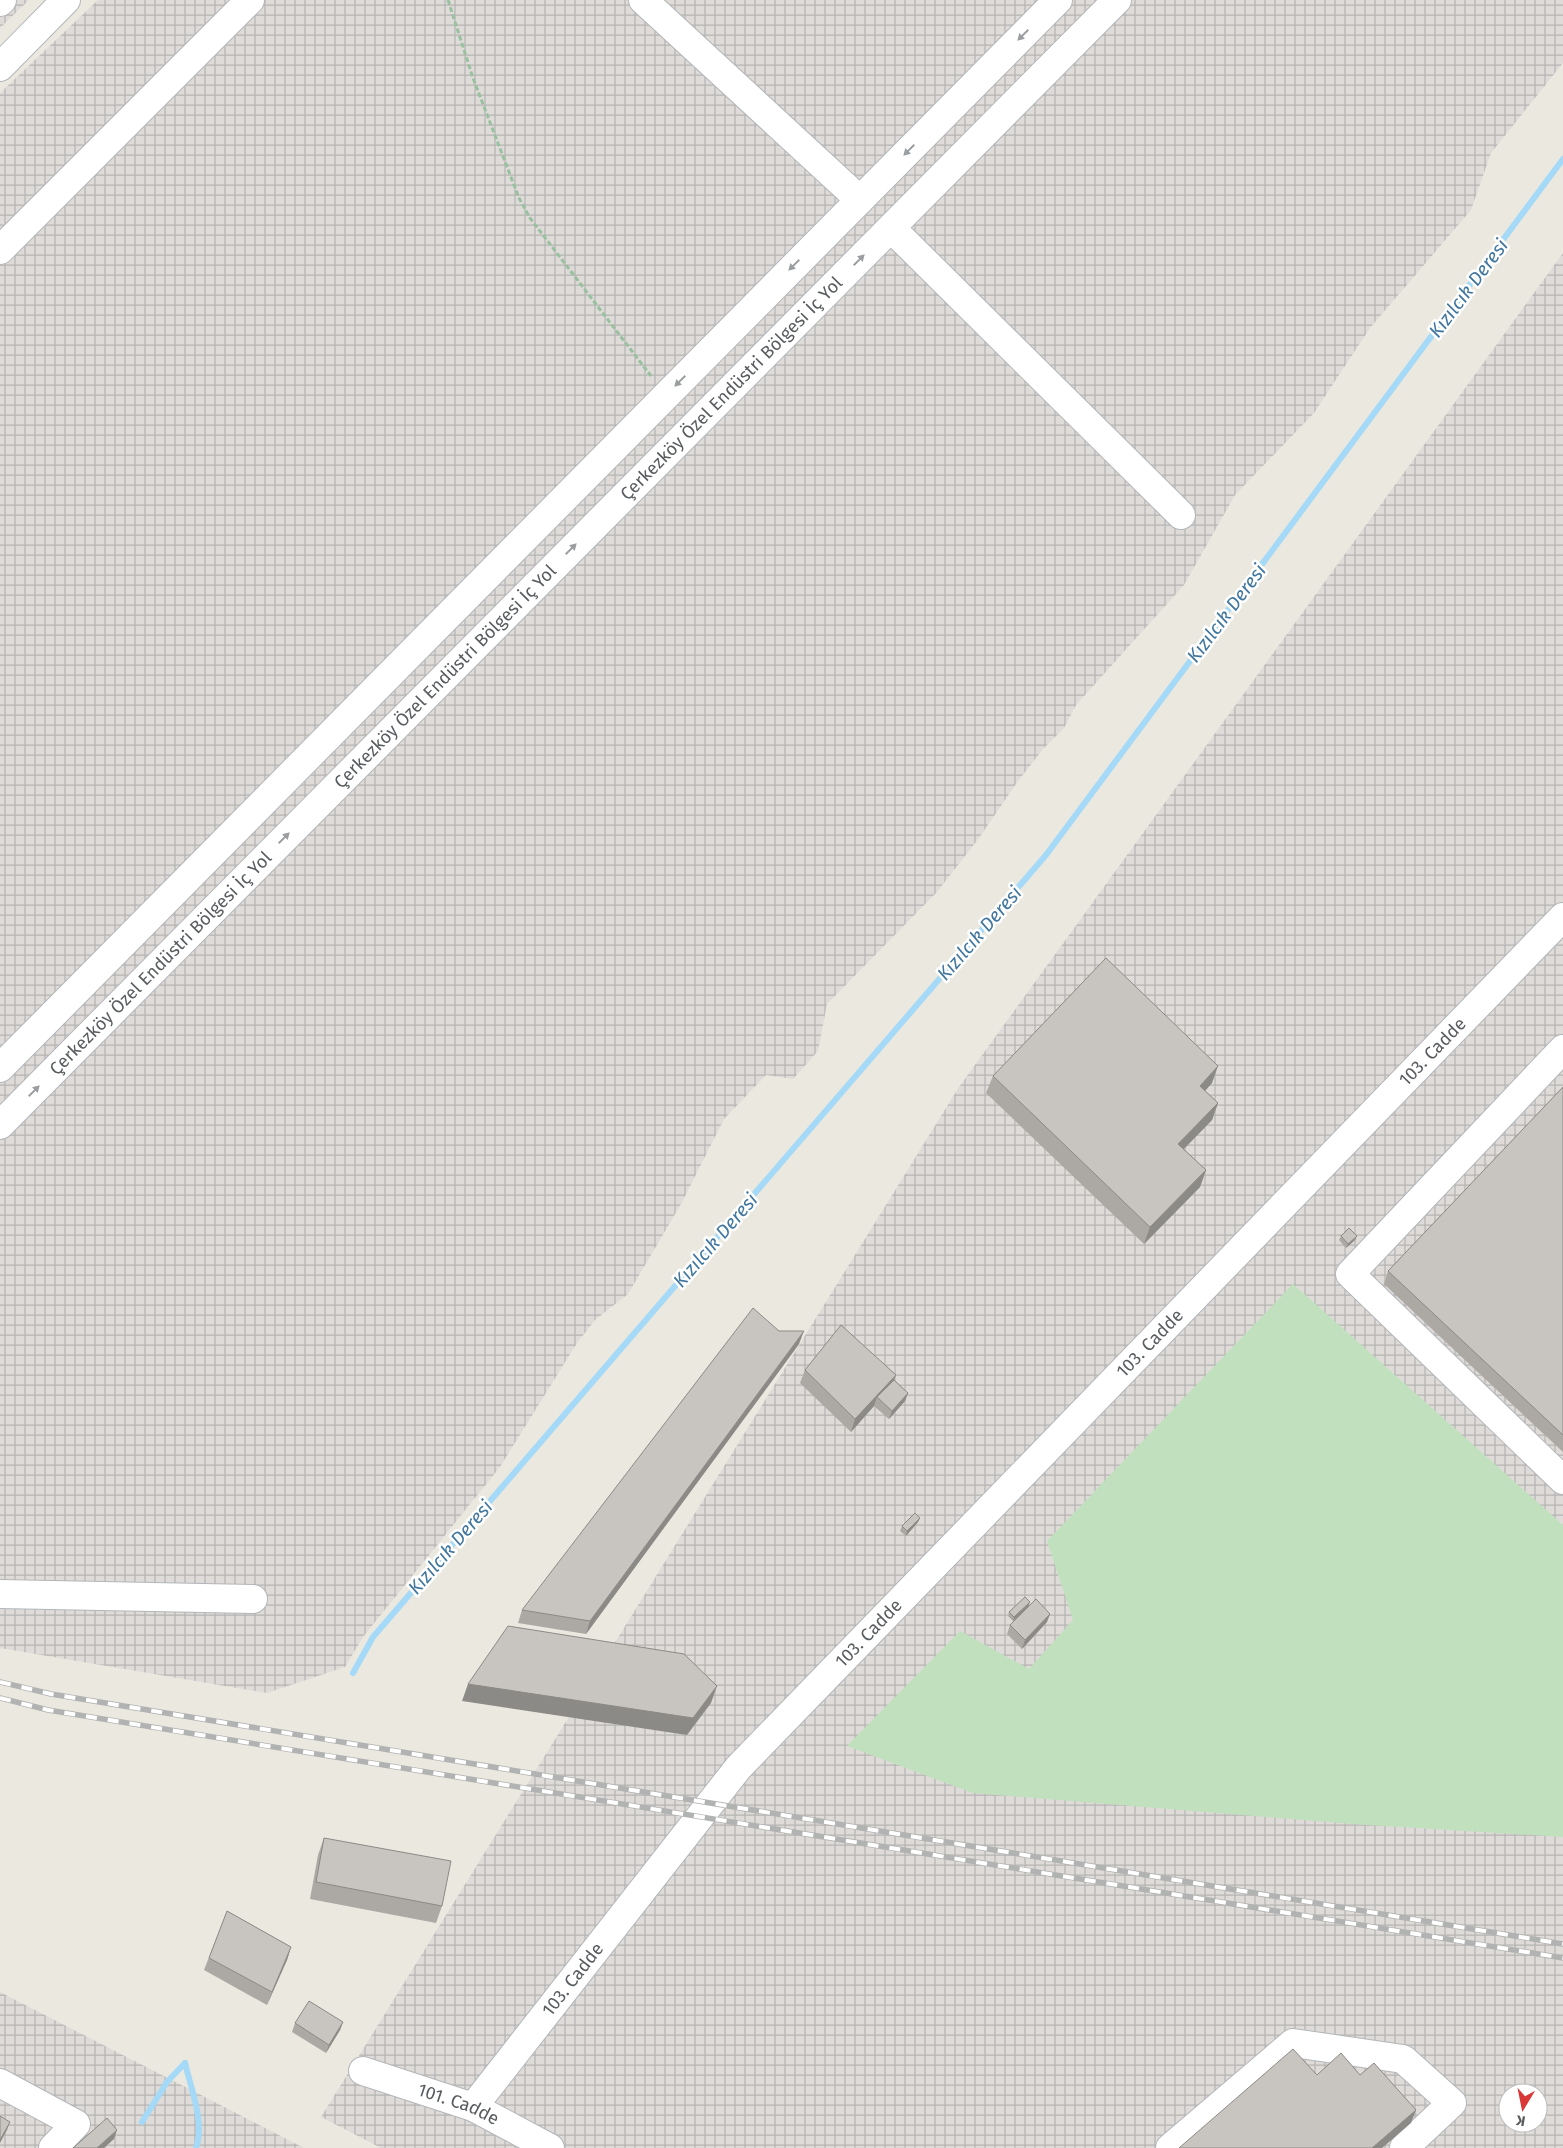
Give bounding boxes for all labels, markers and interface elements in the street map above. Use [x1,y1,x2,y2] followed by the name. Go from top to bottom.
[1018,28,1030,40] one-way arrow
[903,144,915,156] one-way arrow
[1424,234,1513,342] water label: Kızılcık Deresi
[853,255,865,267] one-way arrow
[789,259,801,271] one-way arrow
[616,272,847,505] street label: Çerkezköy Özel Endüstri Bölgesi İç Yol
[674,374,686,386] one-way arrow
[565,543,577,555] one-way arrow
[1182,559,1271,667] water label: Kızılcık Deresi
[330,560,561,793] street label: Çerkezköy Özel Endüstri Bölgesi İç Yol
[278,833,290,845] one-way arrow
[45,847,276,1080] street label: Çerkezköy Özel Endüstri Bölgesi İç Yol
[932,881,1027,985] water label: Kızılcık Deresi
[1394,1013,1471,1090] street label: 103. Cadde
[28,1085,40,1097] one-way arrow
[668,1188,763,1292] water label: Kızılcık Deresi
[1112,1304,1188,1382] street label: 103. Cadde
[403,1495,498,1599] water label: Kızılcık Deresi
[831,1594,907,1672] street label: 103. Cadde
[537,1938,608,2020] street label: 103. Cadde
[415,2079,503,2130] street label: 101. Cadde
[1498,2083,1548,2133] north arrow
[1514,2111,1527,2129] text: K

